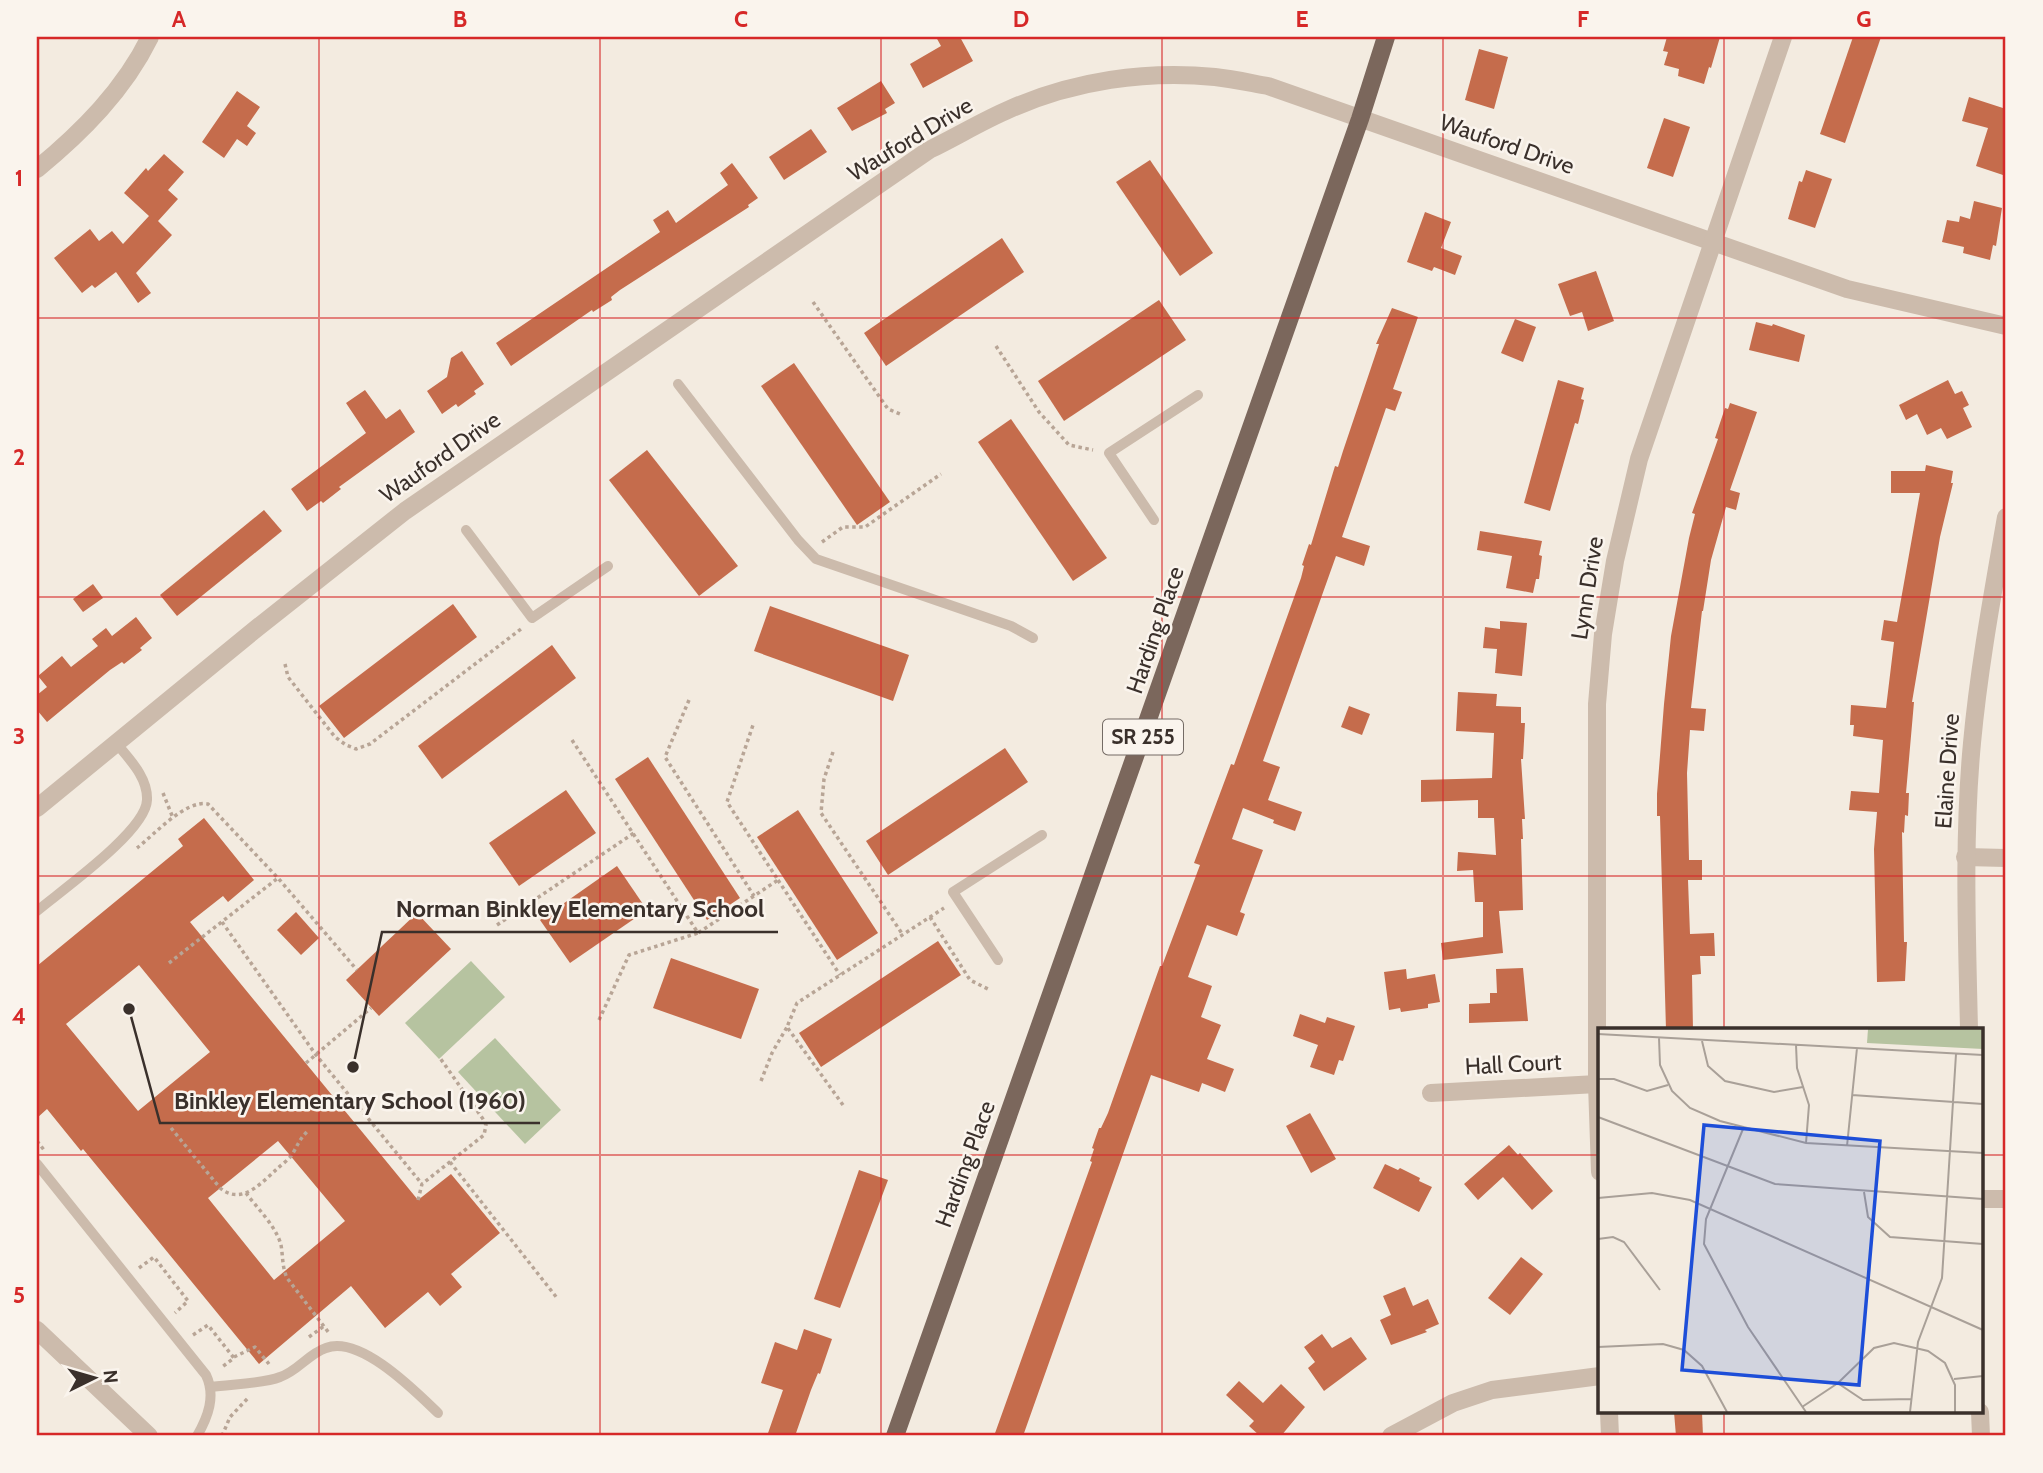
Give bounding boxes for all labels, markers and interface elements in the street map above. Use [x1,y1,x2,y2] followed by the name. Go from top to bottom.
[172,5,187,33] text: A
[453,5,467,33] text: B
[734,5,748,33] text: C
[1013,5,1029,33] text: D
[1295,5,1309,33] text: E
[1577,5,1589,33] text: F
[1856,5,1872,33] text: G
[843,91,978,187] street label: Wauford Drive
[1436,108,1578,180] street label: Wauford Drive
[15,164,23,192] text: 1
[374,405,506,509] street label: Wauford Drive
[13,443,25,471] text: 2
[1565,534,1609,641] street label: Lynn Drive
[1120,562,1190,697] street label: Harding Place
[1929,712,1965,830] street label: Elaine Drive
[1103,720,1183,754] road number: SR 255
[13,722,25,750] text: 3
[382,887,778,932] callout: Norman Binkley Elementary School
[396,894,764,923] text: Norman Binkley Elementary School
[12,1002,26,1030] text: 4
[1598,1028,1983,1414] inset map
[1464,1047,1562,1081] street label: Hall Court
[160,1078,540,1123] callout: Binkley Elementary School (1960)
[174,1086,526,1115] text: Binkley Elementary School (1960)
[929,1097,1001,1231] street label: Harding Place
[13,1281,25,1309] text: 5
[60,1344,130,1414] north arrow
[98,1369,122,1384] text: N

